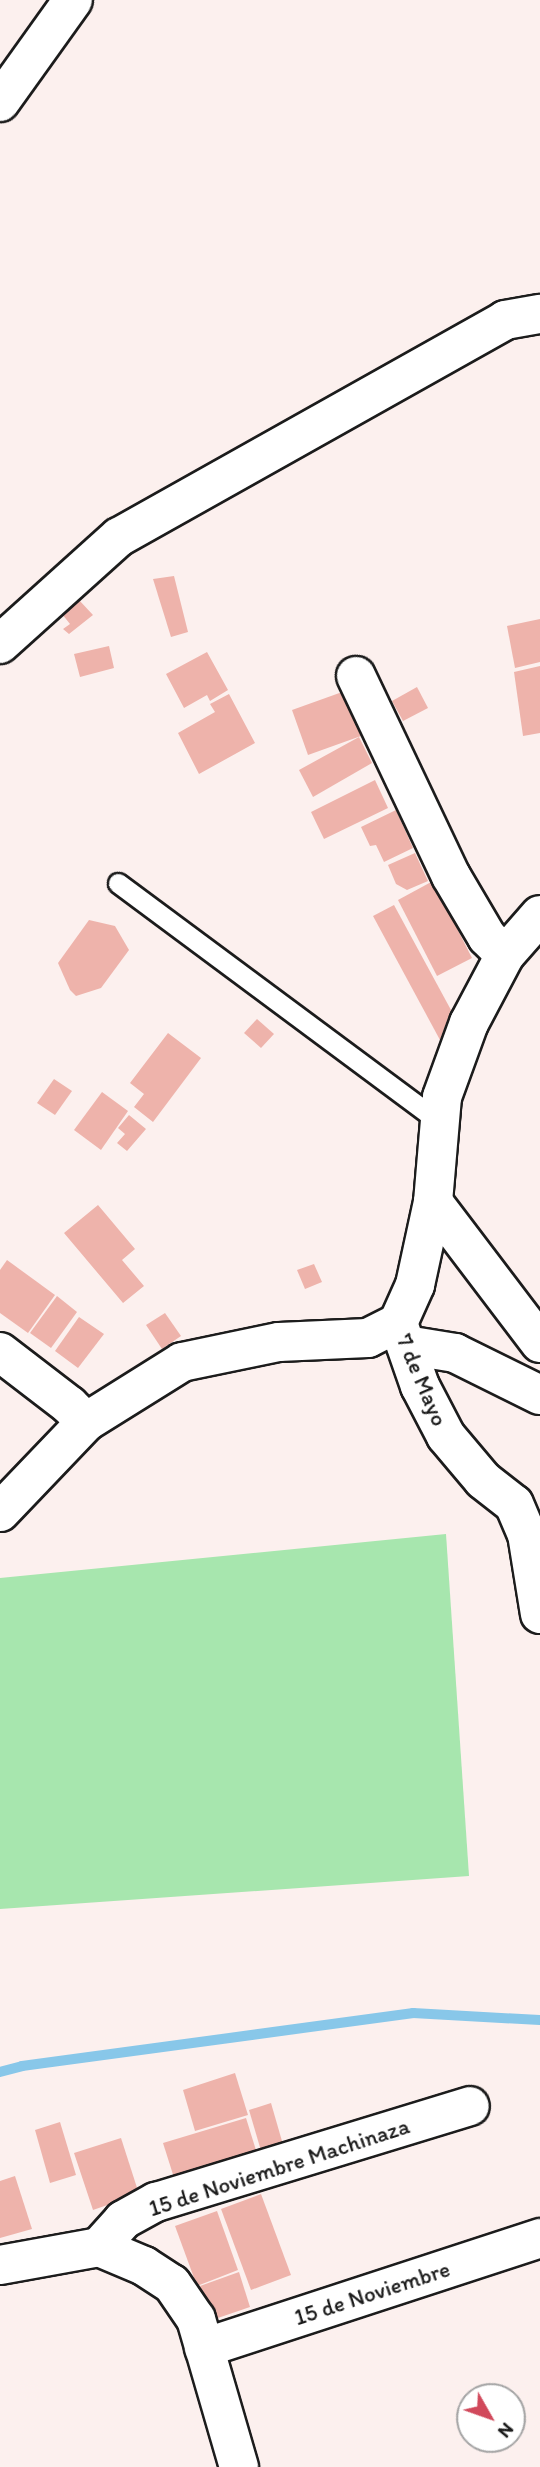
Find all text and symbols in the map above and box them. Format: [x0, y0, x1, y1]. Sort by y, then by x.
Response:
street label: 7 de Mayo [390, 1330, 454, 1430]
street label: 15 de Noviembre Machinaza [145, 2112, 413, 2222]
street label: 15 de Noviembre [291, 2255, 453, 2331]
north arrow [456, 2383, 526, 2453]
text: N [493, 2418, 519, 2443]

